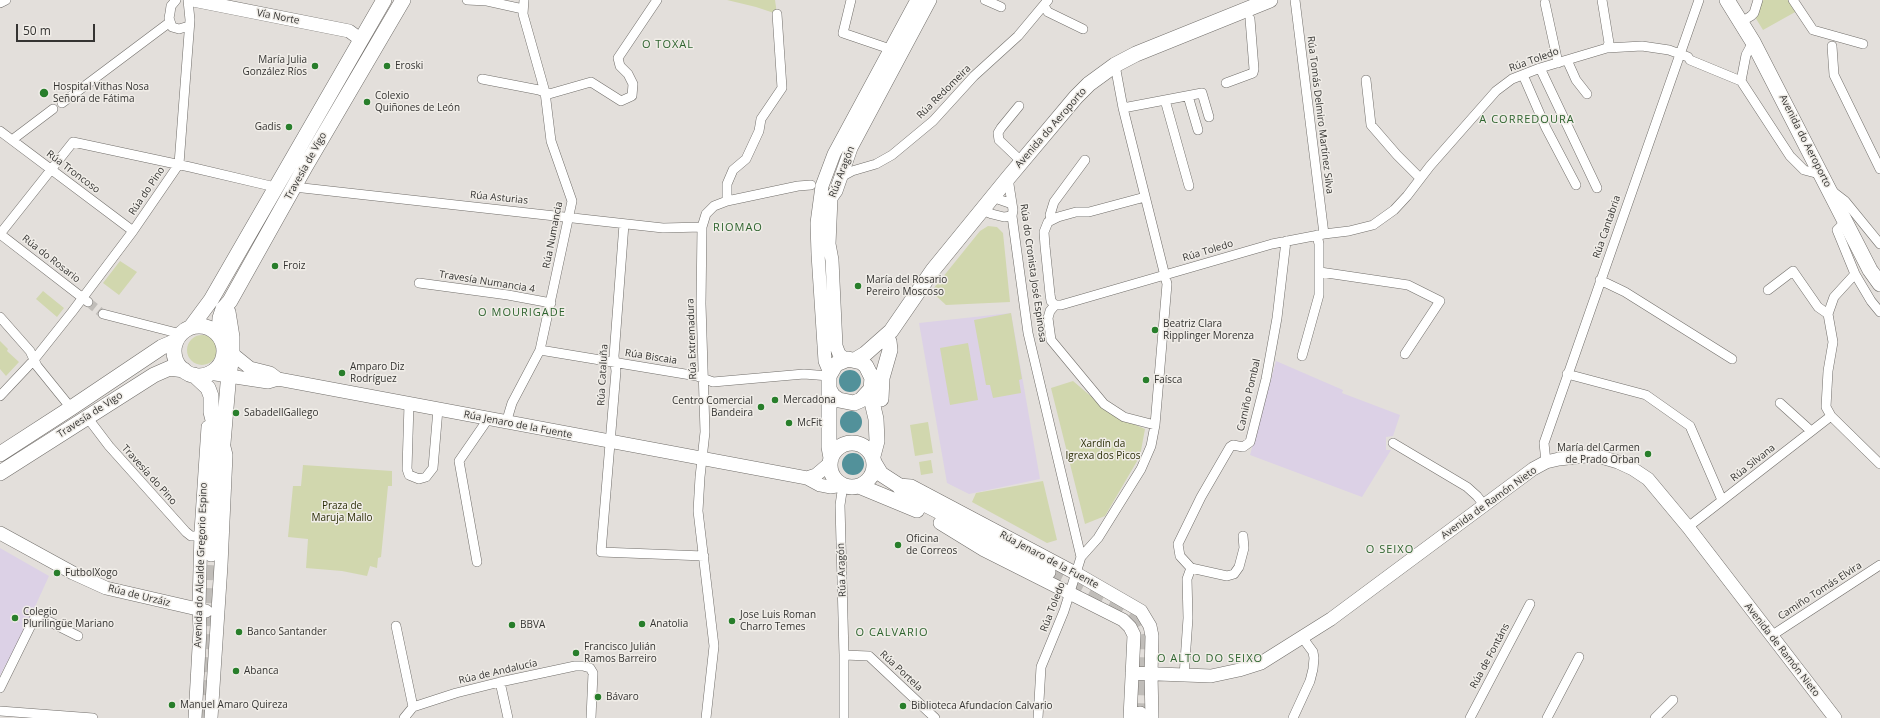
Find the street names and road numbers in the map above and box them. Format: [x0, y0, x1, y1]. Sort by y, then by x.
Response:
street label: Vía Norte [256, 7, 300, 27]
street label: Rúa Tomás Delmiro Martínez Silva [1304, 35, 1336, 195]
street label: Rúa Toledo [1507, 45, 1561, 75]
street label: Rúa Redomeira [915, 63, 973, 121]
street label: Avenida do Aeroporto [1013, 85, 1089, 171]
street label: Avenida do Aeroporto [1776, 93, 1834, 189]
street label: Travesía de Vigo [282, 130, 330, 202]
street label: Rúa Aragón [827, 145, 857, 199]
street label: Rúa Troncoso [44, 148, 102, 196]
street label: Rúa do Pino [126, 164, 168, 218]
street label: Rúa Asturias [469, 189, 529, 207]
street label: Rúa Cantabria [1591, 194, 1623, 260]
street label: Rúa Numancia [541, 201, 565, 269]
street label: Rúa do Cronista José Espinosa [1017, 203, 1049, 343]
street label: Rúa do Rosario [20, 233, 82, 285]
street label: Rúa Toledo [1181, 238, 1235, 264]
street label: Travesía Numancia 4 [438, 268, 536, 296]
street label: Rúa Extremadura [685, 298, 699, 380]
street label: Rúa Cataluña [595, 344, 611, 406]
street label: Rúa Biscaia [624, 347, 678, 367]
street label: Camiño Pombal [1235, 358, 1263, 432]
street label: Travesía de Vigo [55, 389, 125, 441]
street label: Rúa Jenaro de la Fuente [463, 409, 573, 441]
street label: Rúa Silvana [1728, 442, 1778, 484]
street label: Travesía do Pino [119, 443, 179, 507]
street label: Avenida de Ramón Nieto [1439, 464, 1539, 542]
street label: Avenida do Alcalde Gregorio Espino [192, 482, 210, 648]
street label: Rúa Jenaro de la Fuente [997, 529, 1101, 591]
street label: Rúa Aragón [835, 543, 849, 597]
street label: Camiño Tomás Elvira [1776, 559, 1864, 623]
street label: Rúa Toledo [1038, 580, 1068, 634]
street label: Rúa de Urzáiz [107, 582, 171, 610]
street label: Avenida de Ramón Nieto [1742, 601, 1822, 699]
street label: Rúa de Fontáns [1468, 621, 1512, 691]
street label: Rúa Portela [877, 648, 925, 694]
street label: Rúa de Andalucía [457, 657, 539, 687]

